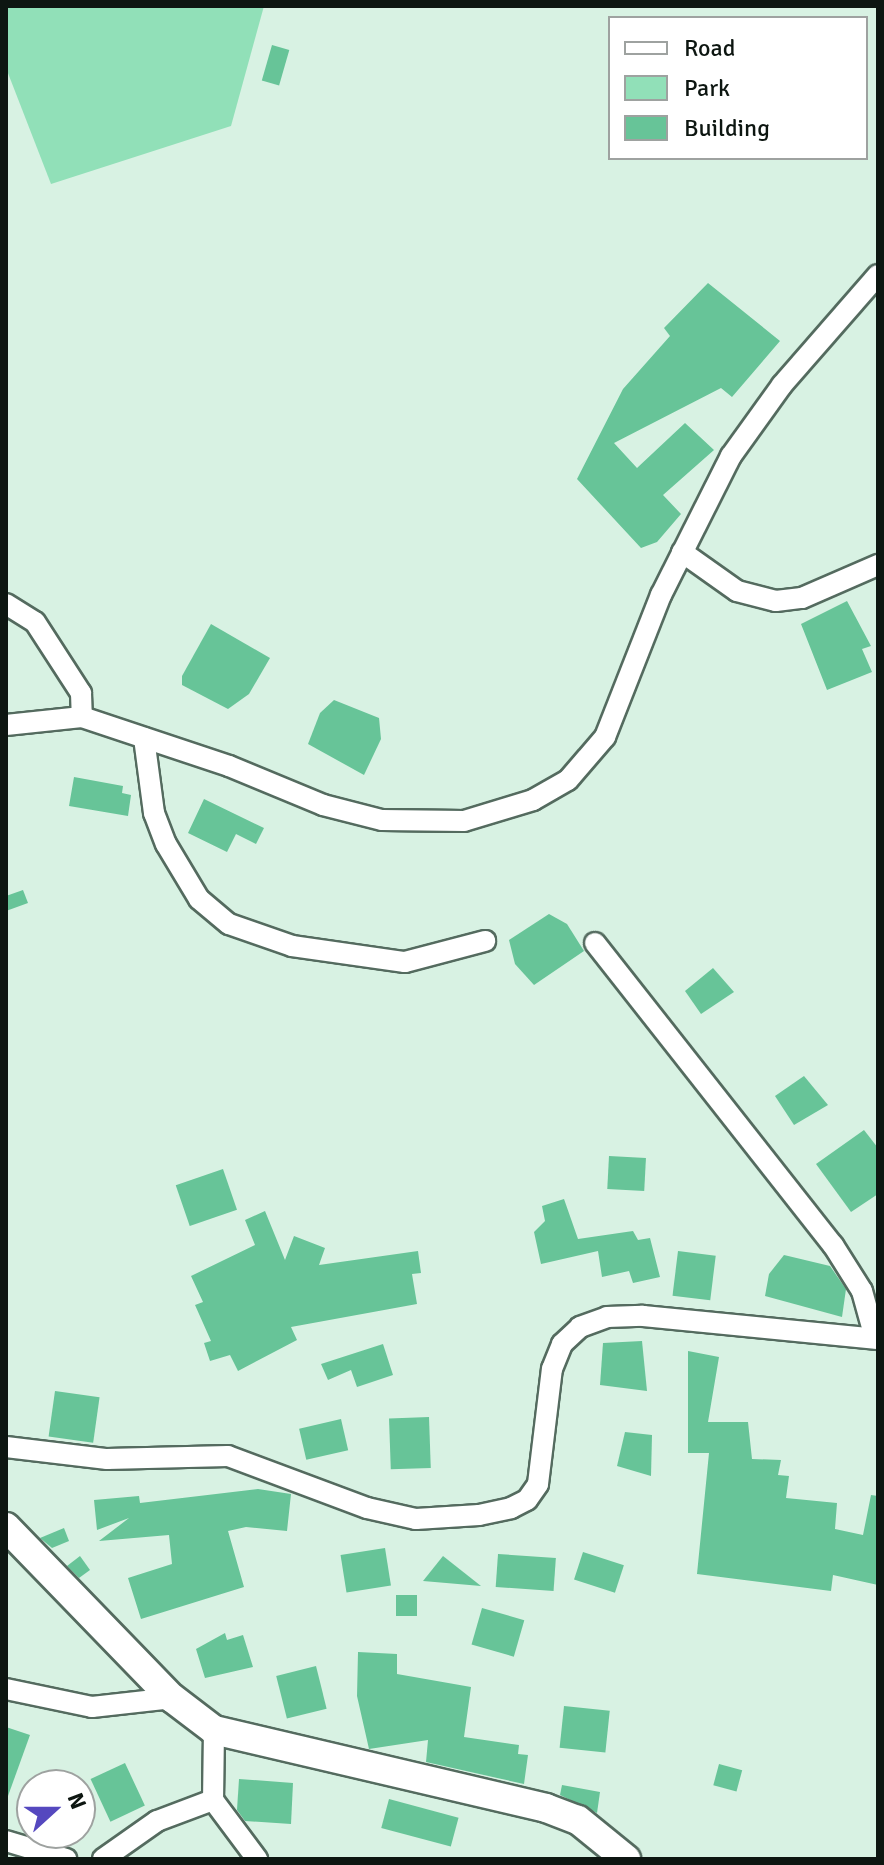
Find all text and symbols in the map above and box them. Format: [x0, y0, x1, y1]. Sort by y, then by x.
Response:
legend [608, 16, 868, 160]
text: Road [684, 33, 735, 63]
text: Park [684, 73, 730, 103]
text: Building [684, 113, 770, 143]
north arrow [16, 1769, 96, 1849]
text: N [62, 1789, 92, 1813]

